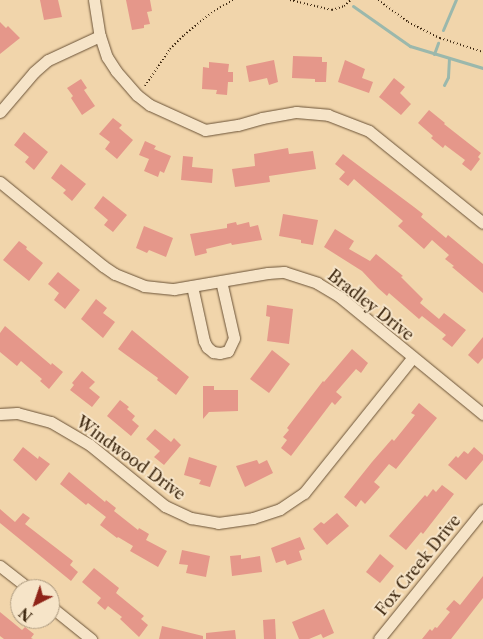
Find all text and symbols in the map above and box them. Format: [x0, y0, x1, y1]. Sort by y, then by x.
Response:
street label: Bradley Drive [324, 265, 418, 345]
street label: Windwood Drive [73, 412, 189, 504]
street label: Fox Creek Drive [371, 511, 465, 619]
north arrow [10, 579, 60, 629]
text: N [15, 604, 36, 625]

